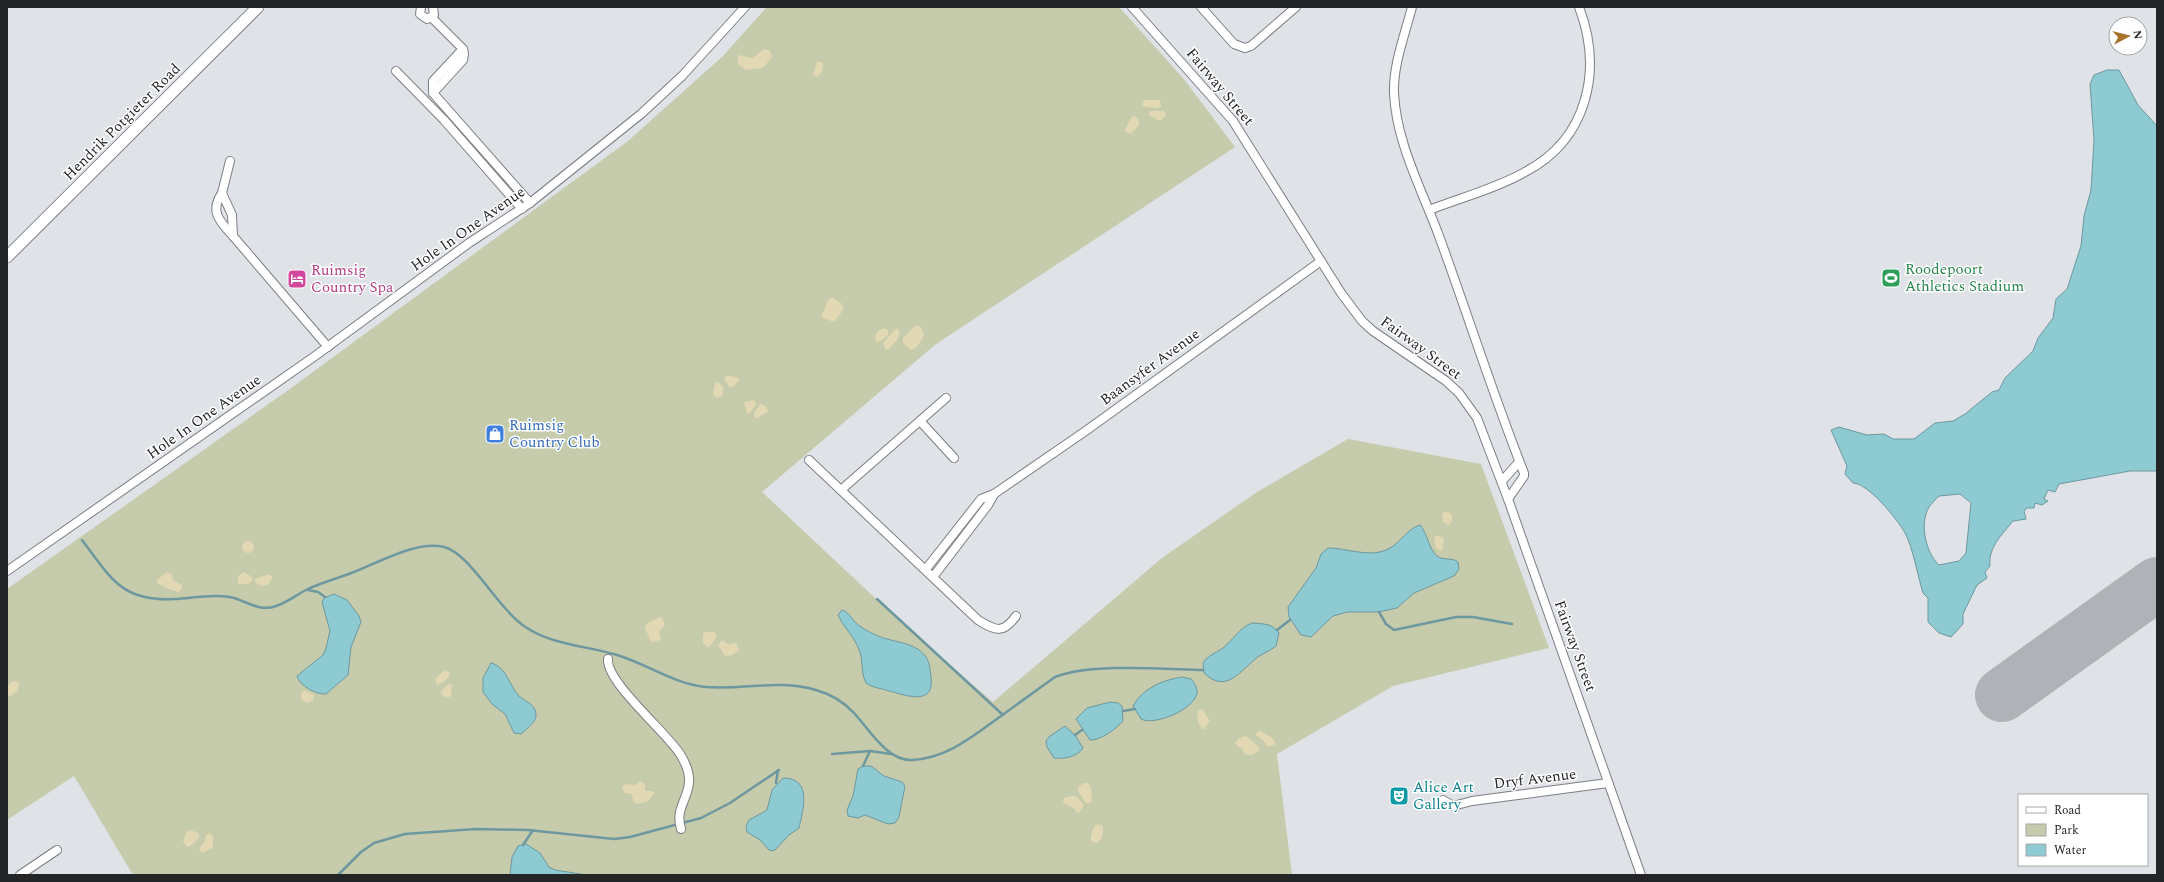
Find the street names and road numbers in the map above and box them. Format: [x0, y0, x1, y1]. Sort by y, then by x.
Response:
street label: Fairway Street [1180, 43, 1260, 131]
street label: Hendrik Potgieter Road [58, 58, 186, 186]
street label: Hole In One Avenue [406, 181, 530, 277]
street label: Fairway Street [1376, 311, 1466, 385]
street label: Baansyfer Avenue [1095, 323, 1205, 411]
street label: Hole In One Avenue [142, 369, 266, 465]
street label: Fairway Street [1548, 597, 1602, 695]
street label: Dryf Avenue [1492, 763, 1578, 795]

